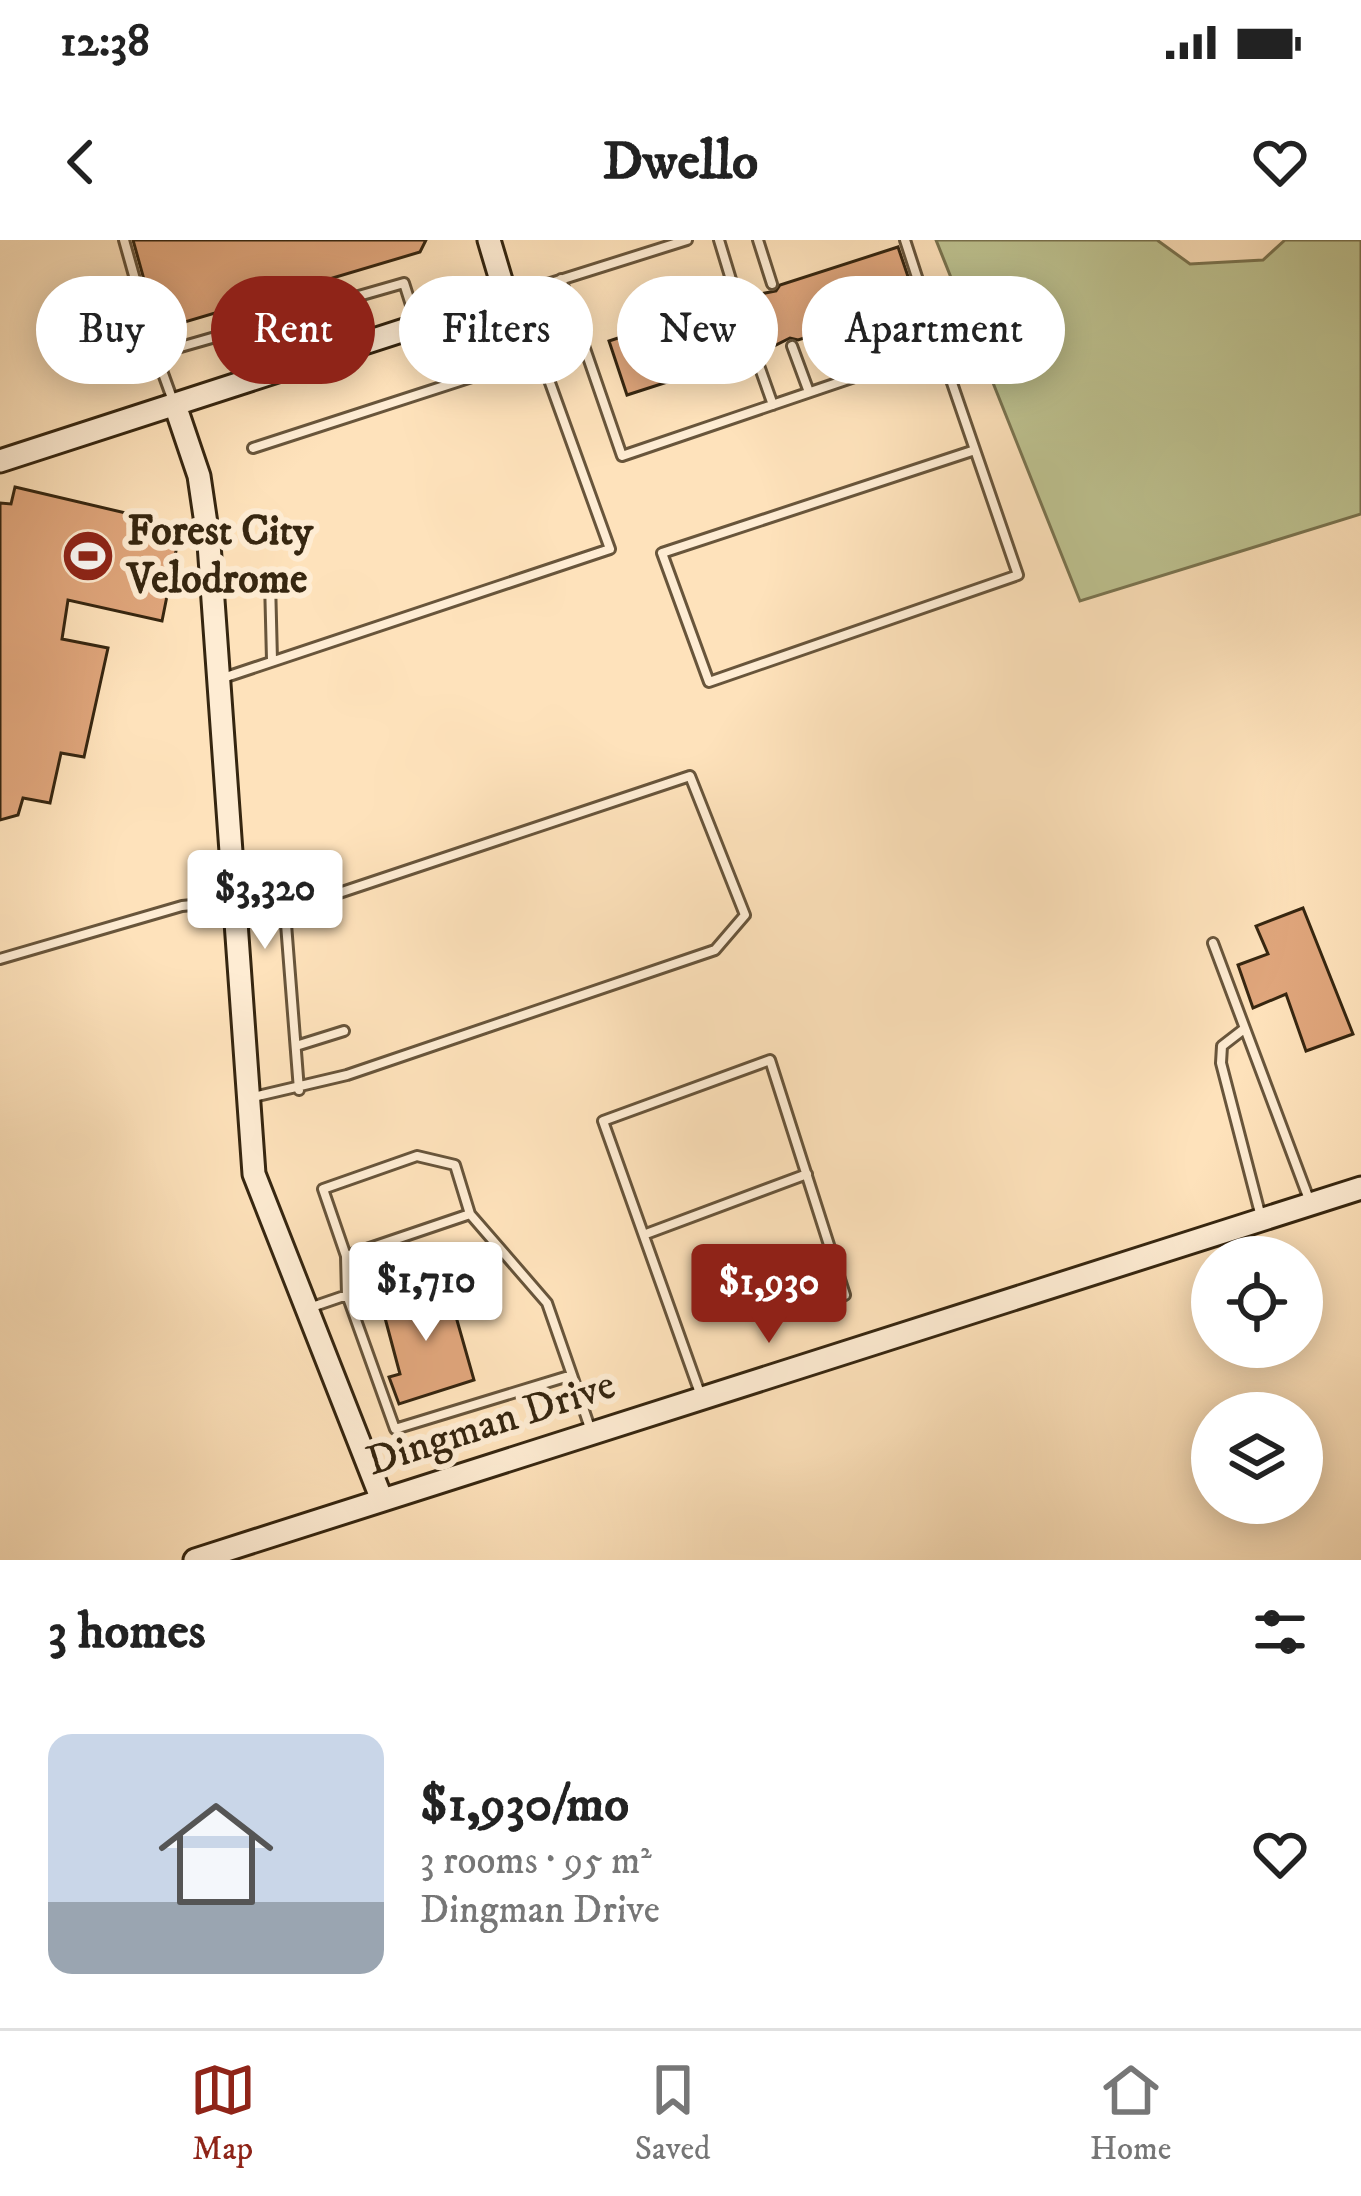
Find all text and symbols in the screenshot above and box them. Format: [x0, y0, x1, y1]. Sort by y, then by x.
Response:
text: 12:38 [60, 14, 150, 70]
icon: back [48, 129, 114, 195]
text: Dwello [603, 129, 758, 196]
icon: heart [1247, 129, 1313, 195]
chip: Buy [36, 276, 187, 384]
chip: Rent [211, 276, 375, 384]
chip: Filters [399, 276, 593, 384]
chip: New [617, 276, 778, 384]
chip: Apartment [802, 276, 1065, 384]
place label: Forest City Velodrome [125, 506, 314, 606]
sports icon: Forest City Velodrome [60, 528, 116, 584]
pin: $3,320 [167, 850, 363, 952]
text: $3,320 [214, 864, 316, 913]
map controls [1191, 1236, 1323, 1524]
button: locate [1191, 1236, 1323, 1368]
pin: $1,710 [328, 1242, 524, 1344]
pin: $1,930 [671, 1244, 867, 1346]
text: $1,710 [376, 1256, 476, 1305]
text: $1,930 [718, 1258, 820, 1307]
street label: Dingman Drive [360, 1359, 622, 1489]
button: layers [1191, 1392, 1323, 1524]
icon: filters [1247, 1599, 1313, 1665]
text: 3 homes [48, 1600, 206, 1664]
text: $1,930/mo [420, 1773, 629, 1837]
icon: home [144, 1782, 288, 1926]
icon: heart [1247, 1821, 1313, 1887]
text: 3 rooms · 95 m² [420, 1837, 652, 1886]
text: Dingman Drive [420, 1886, 660, 1935]
tab: Map [190, 2057, 256, 2170]
tab: Saved [635, 2057, 711, 2170]
tab: Home [1090, 2057, 1171, 2170]

